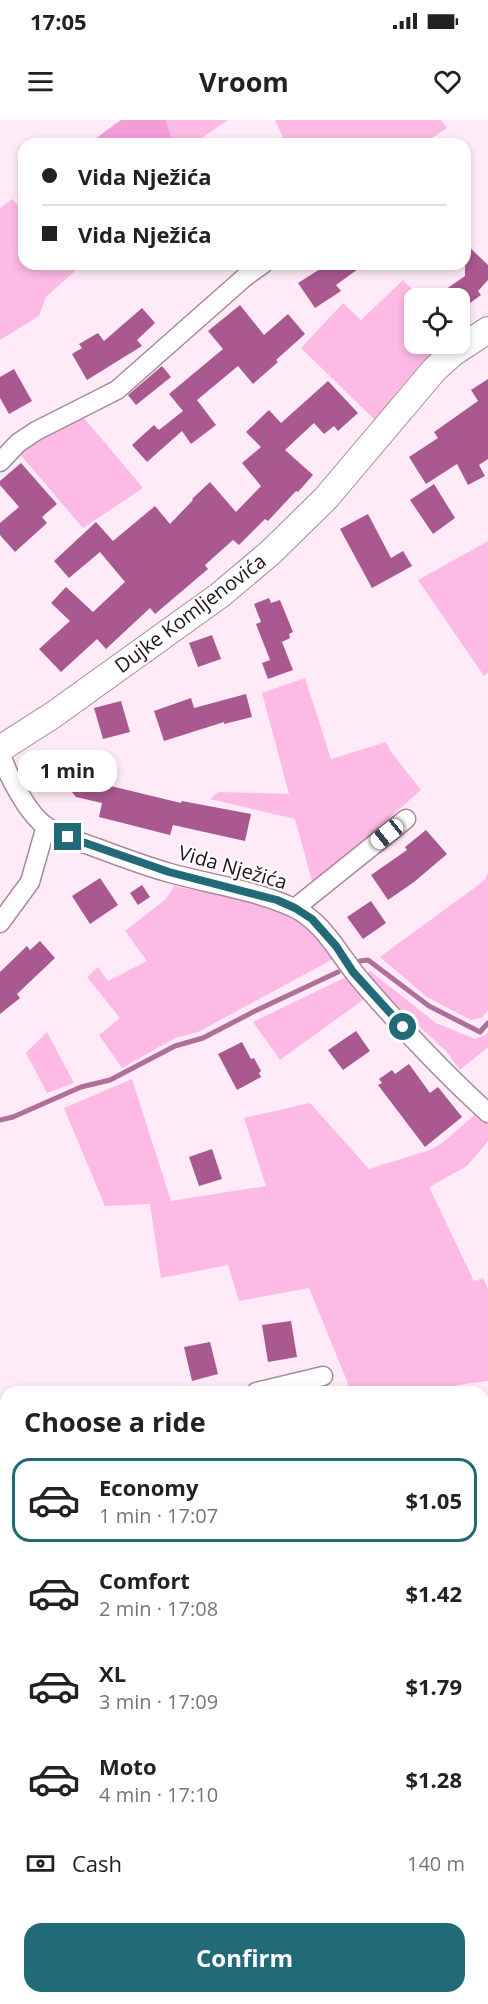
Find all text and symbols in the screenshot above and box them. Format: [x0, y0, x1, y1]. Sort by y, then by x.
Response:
text: 17:05 [30, 6, 87, 36]
text: Vroom [199, 63, 289, 100]
icon: menu [24, 65, 57, 98]
icon: heart [431, 65, 464, 98]
text: Vida Nježića [78, 161, 212, 191]
text: Vida Nježića [78, 219, 212, 249]
map controls [404, 288, 470, 354]
button: locate [404, 288, 470, 354]
street label: Dujke Komljenovića [109, 547, 271, 679]
callout: 1 min [19, 750, 118, 792]
text: 1 min [40, 757, 95, 784]
car [367, 816, 407, 852]
route end [54, 823, 81, 850]
street label: Vida Nježića [175, 839, 291, 895]
route start [389, 1013, 416, 1040]
text: Choose a ride [24, 1403, 206, 1440]
text: Economy [99, 1472, 198, 1502]
icon: car [27, 1473, 81, 1527]
text: $1.05 [405, 1485, 462, 1515]
text: 1 min · 17:07 [99, 1502, 218, 1529]
text: Comfort [99, 1565, 190, 1595]
icon: car [27, 1566, 81, 1620]
text: $1.42 [405, 1578, 462, 1608]
text: 2 min · 17:08 [99, 1595, 218, 1622]
text: XL [99, 1658, 126, 1688]
icon: car [27, 1659, 81, 1713]
text: $1.79 [405, 1671, 462, 1701]
text: 3 min · 17:09 [99, 1688, 218, 1715]
text: Moto [99, 1751, 157, 1781]
icon: car [27, 1752, 81, 1806]
text: $1.28 [405, 1764, 462, 1794]
text: 4 min · 17:10 [99, 1781, 218, 1808]
icon: cash [24, 1847, 57, 1880]
text: Cash [72, 1848, 122, 1878]
text: 140 m [407, 1850, 465, 1877]
button: Confirm [24, 1923, 465, 1992]

